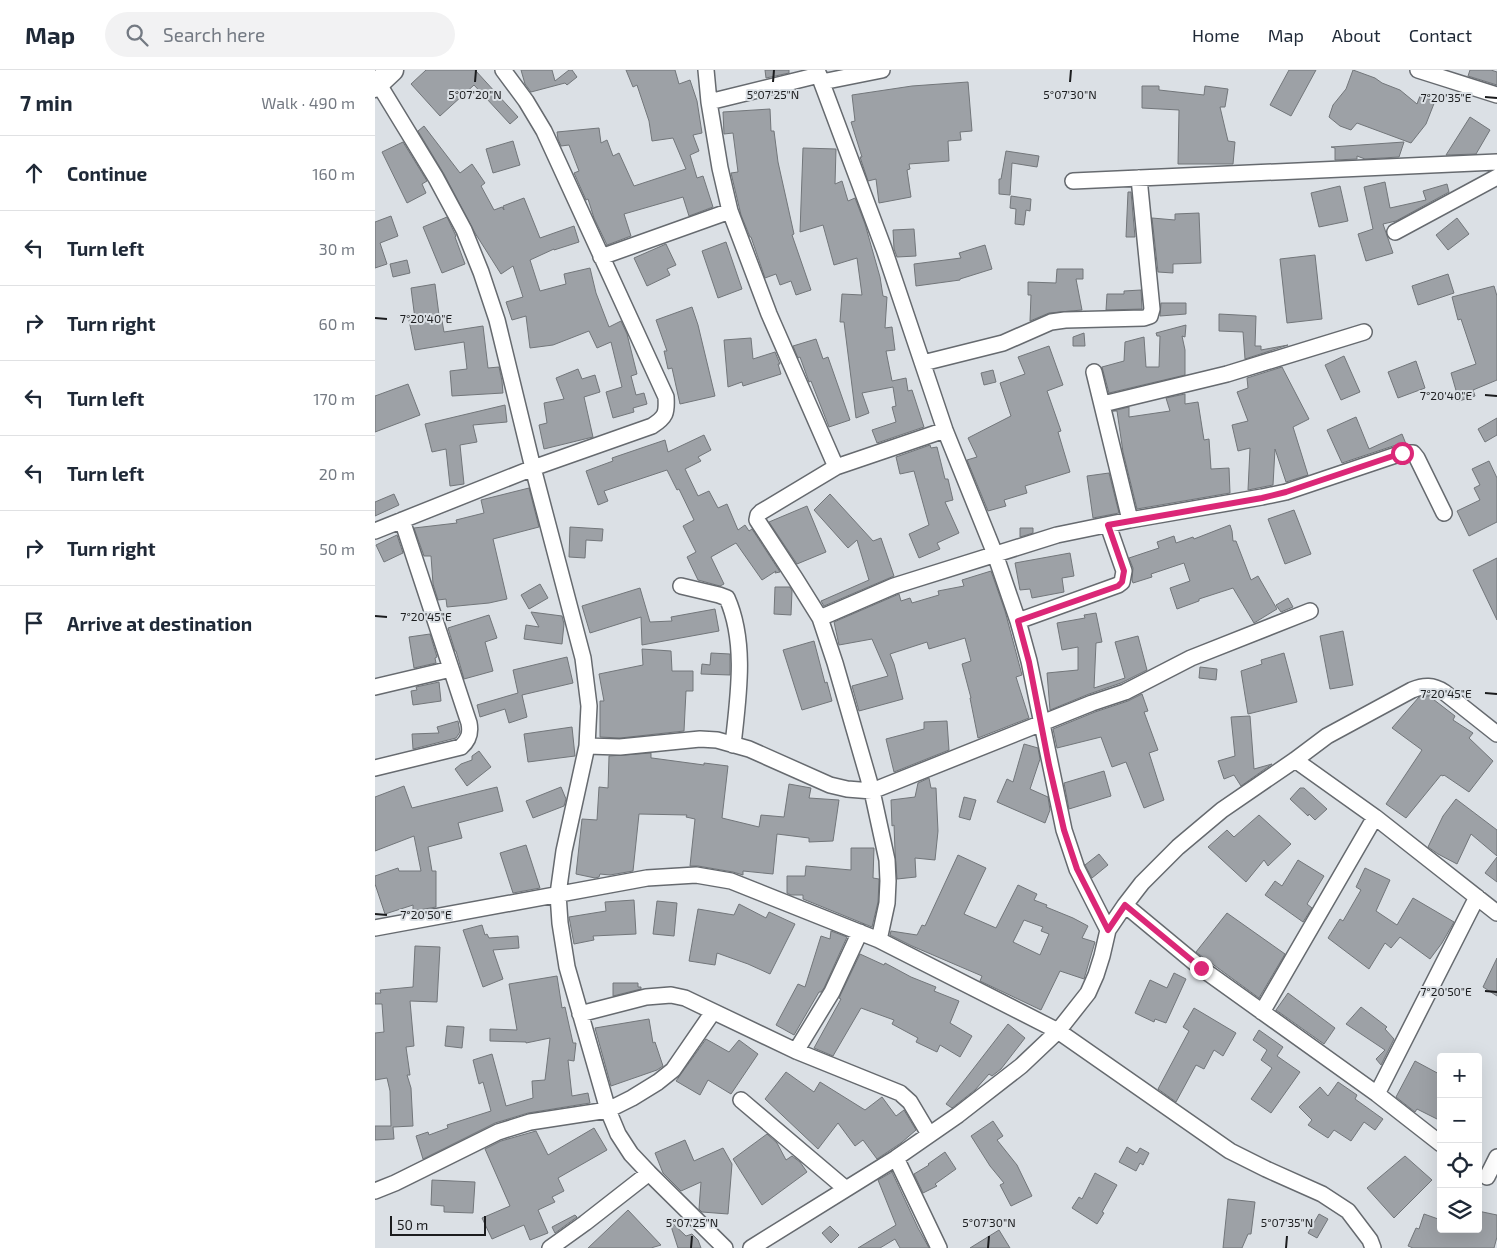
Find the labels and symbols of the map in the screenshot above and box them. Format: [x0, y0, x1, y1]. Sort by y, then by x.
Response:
text: 5°07'20"N [448, 87, 502, 101]
text: 5°07'25"N [747, 87, 799, 101]
text: 5°07'30"N [1043, 87, 1097, 101]
text: 7°20'35"E [1420, 90, 1472, 104]
text: 7°20'40"E [400, 311, 452, 325]
text: 7°20'40"E [1420, 388, 1472, 402]
route start [1391, 442, 1414, 465]
text: 7°20'45"E [400, 609, 452, 623]
text: 7°20'45"E [1420, 686, 1472, 700]
text: 7°20'50"E [400, 907, 452, 921]
route end [1190, 957, 1213, 980]
text: 7°20'50"E [1420, 984, 1472, 998]
scale bar [390, 1213, 486, 1236]
text: 5°07'25"N [666, 1215, 718, 1229]
text: 5°07'30"N [962, 1215, 1016, 1229]
text: 5°07'35"N [1261, 1215, 1313, 1229]

